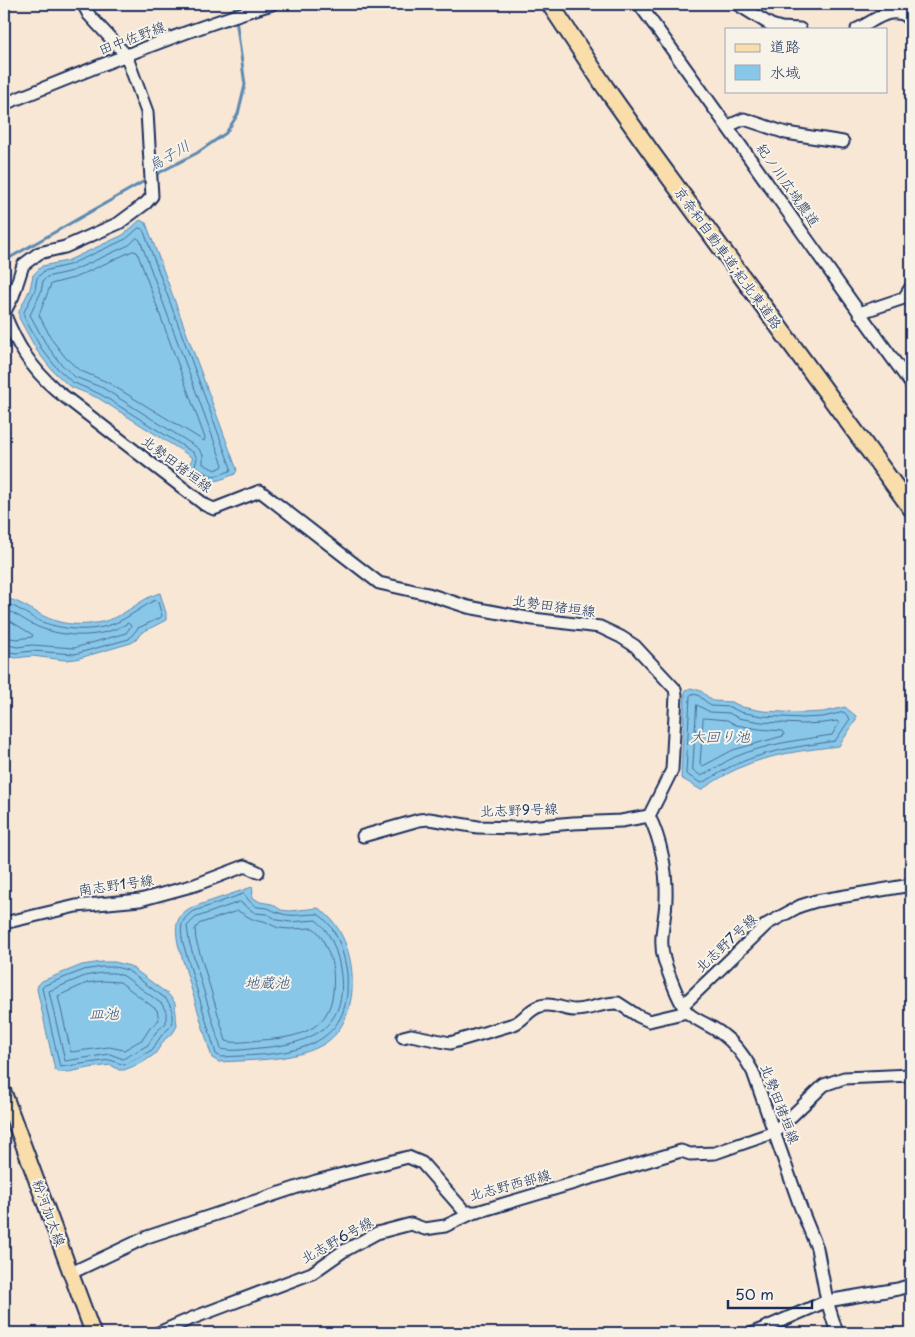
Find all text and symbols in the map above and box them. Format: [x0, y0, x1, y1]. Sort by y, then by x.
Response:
street label: 田中佐野線 [95, 15, 168, 60]
legend [725, 28, 888, 92]
text: 道路 [770, 34, 800, 57]
text: 水域 [770, 60, 800, 83]
water label: 烏子川 [143, 133, 193, 176]
street label: 紀ノ川広域農道 [752, 139, 825, 231]
street label: 京奈和自動車道;紀北東道路 [669, 182, 787, 333]
street label: 北勢田猪垣線 [137, 430, 217, 497]
street label: 北勢田猪垣線 [511, 589, 597, 622]
water label: 大回り池 [690, 724, 751, 747]
street label: 北志野9号線 [480, 798, 558, 821]
street label: 南志野1号線 [77, 869, 155, 900]
street label: 北志野7号線 [690, 908, 761, 977]
water label: 地蔵池 [244, 970, 290, 993]
water label: 皿池 [89, 1001, 120, 1024]
street label: 北勢田猪垣線 [756, 1061, 805, 1147]
street label: 北志野西部線 [467, 1164, 553, 1206]
street label: 粉河加太線 [28, 1176, 71, 1249]
street label: 北志野6号線 [297, 1211, 377, 1268]
scale bar [728, 1277, 811, 1309]
text: 50 m [735, 1282, 774, 1305]

